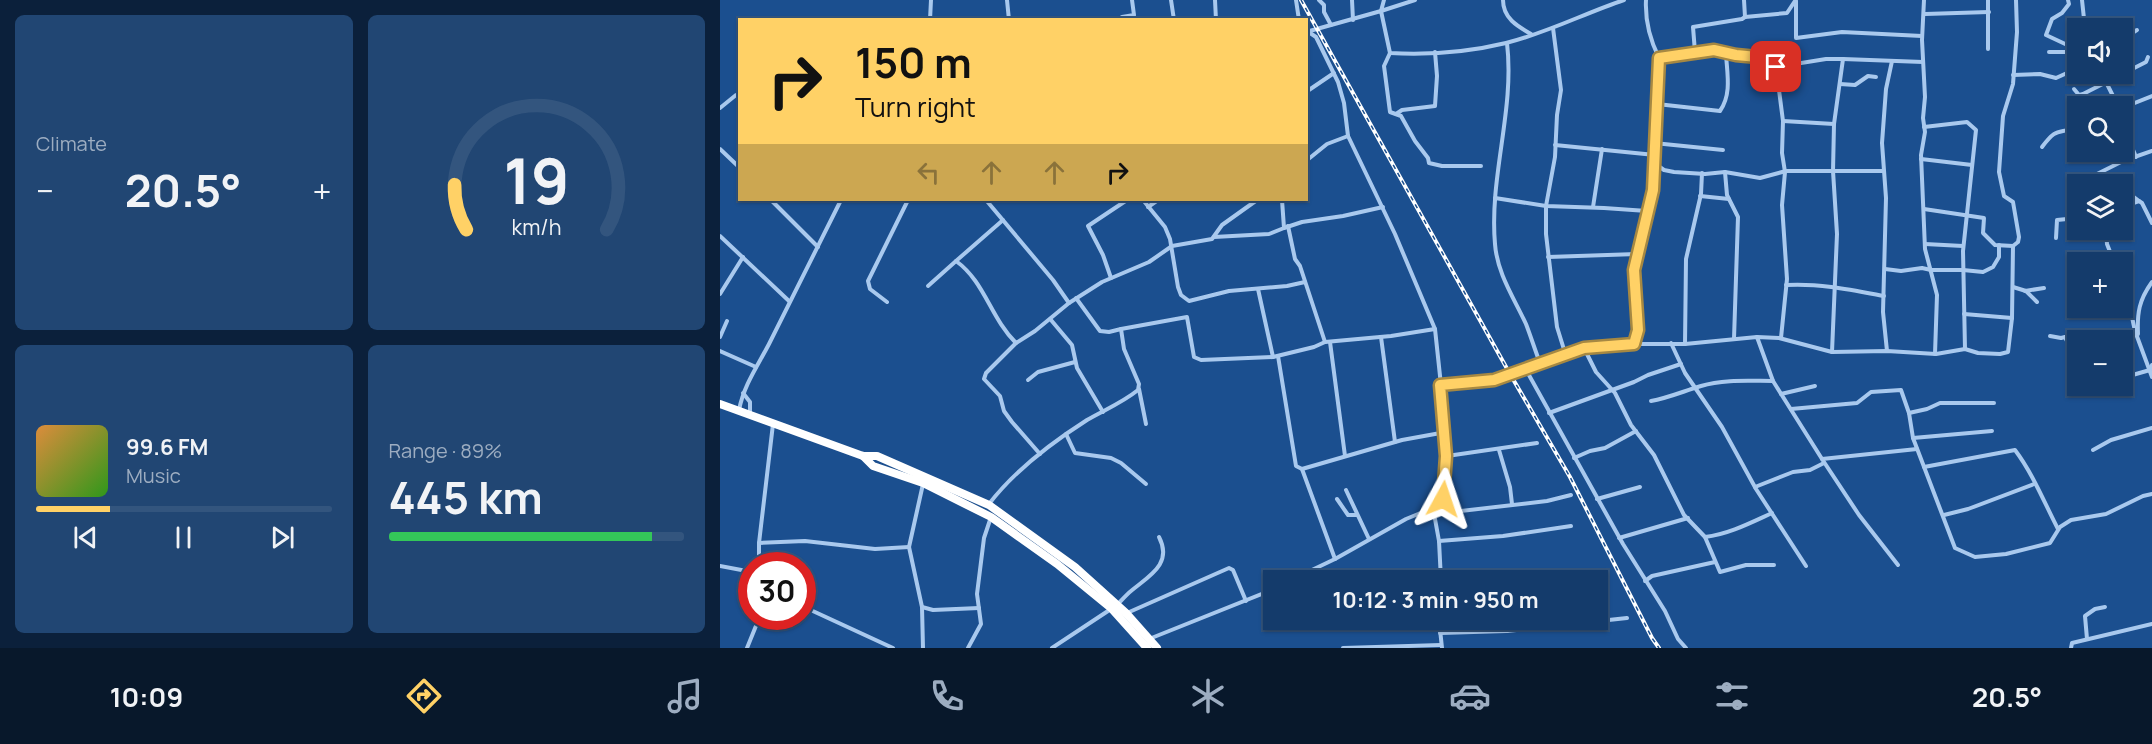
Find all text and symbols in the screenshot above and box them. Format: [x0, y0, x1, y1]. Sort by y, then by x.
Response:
map controls [2067, 18, 2133, 396]
button: sound [2067, 18, 2133, 84]
text: 150 m [855, 33, 972, 91]
pin [1750, 41, 1801, 92]
icon: right [756, 42, 834, 120]
icon: arrive [1759, 50, 1792, 83]
text: Turn right [855, 88, 976, 125]
button: search [2067, 96, 2133, 162]
text: Climate [36, 130, 107, 157]
text: 19 [503, 137, 569, 223]
icon: left [912, 156, 945, 189]
icon: ahead [975, 156, 1008, 189]
icon: ahead [1038, 156, 1071, 189]
icon: right [1101, 156, 1134, 189]
text: 20.5° [125, 159, 241, 221]
text: − [36, 168, 54, 213]
text: + [312, 168, 331, 213]
button: layers [2067, 174, 2133, 240]
text: km/h [511, 212, 561, 241]
button: + [2067, 252, 2133, 318]
button: − [2067, 330, 2133, 396]
text: 99.6 FM [126, 432, 208, 462]
text: Range · 89% [389, 437, 502, 464]
text: Music [126, 462, 181, 489]
text: 445 km [389, 466, 543, 528]
position arrow [1411, 467, 1475, 531]
icon: previous [69, 521, 102, 554]
icon: pause [167, 521, 200, 554]
icon: next [266, 521, 299, 554]
speed limit sign: 30 [738, 552, 816, 630]
text: 10:12 · 3 min · 950 m [1333, 585, 1538, 615]
icon: directions [403, 675, 445, 717]
icon: music [664, 675, 706, 717]
icon: phone [926, 675, 968, 717]
icon: climate [1187, 675, 1229, 717]
icon: car [1449, 675, 1491, 717]
icon: filters [1711, 675, 1753, 717]
text: 10:09 [110, 678, 183, 715]
text: 20.5° [1972, 678, 2042, 715]

